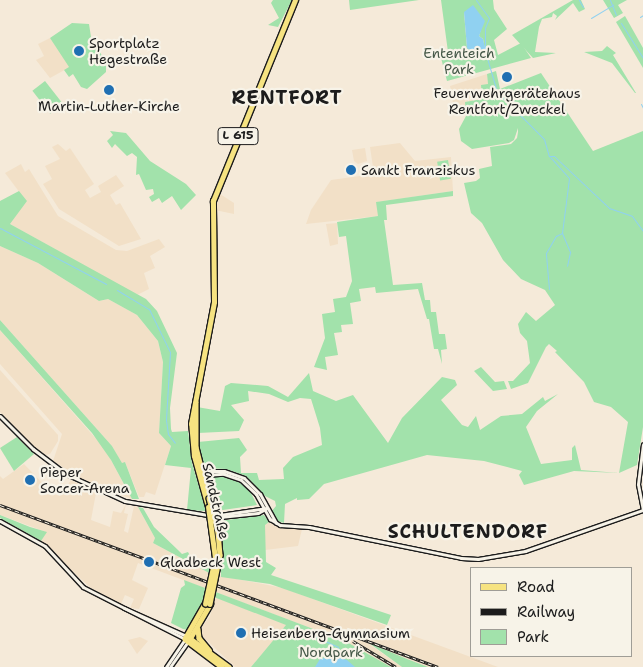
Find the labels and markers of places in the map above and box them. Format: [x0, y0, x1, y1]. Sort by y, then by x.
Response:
place label: Sportplatz Hegestraße [89, 35, 167, 68]
marker: Sportplatz Hegestraße [73, 45, 85, 57]
marker: Feuerwehrgerätehaus Rentfort/Zweckel [501, 71, 513, 83]
marker: Martin-Luther-Kirche [103, 84, 115, 96]
place label: Feuerwehrgerätehaus Rentfort/Zweckel [433, 85, 581, 118]
place label: Martin-Luther-Kirche [38, 98, 180, 114]
place label: Sankt Franziskus [361, 162, 475, 178]
marker: Sankt Franziskus [345, 164, 357, 176]
place label: Pieper Soccer-Arena [40, 464, 129, 497]
marker: Pieper Soccer-Arena [24, 474, 36, 486]
place label: Gladbeck West [160, 554, 261, 570]
marker: Gladbeck West [142, 555, 156, 569]
place label: Heisenberg-Gymnasium [251, 625, 410, 641]
marker: Heisenberg-Gymnasium [235, 627, 247, 639]

